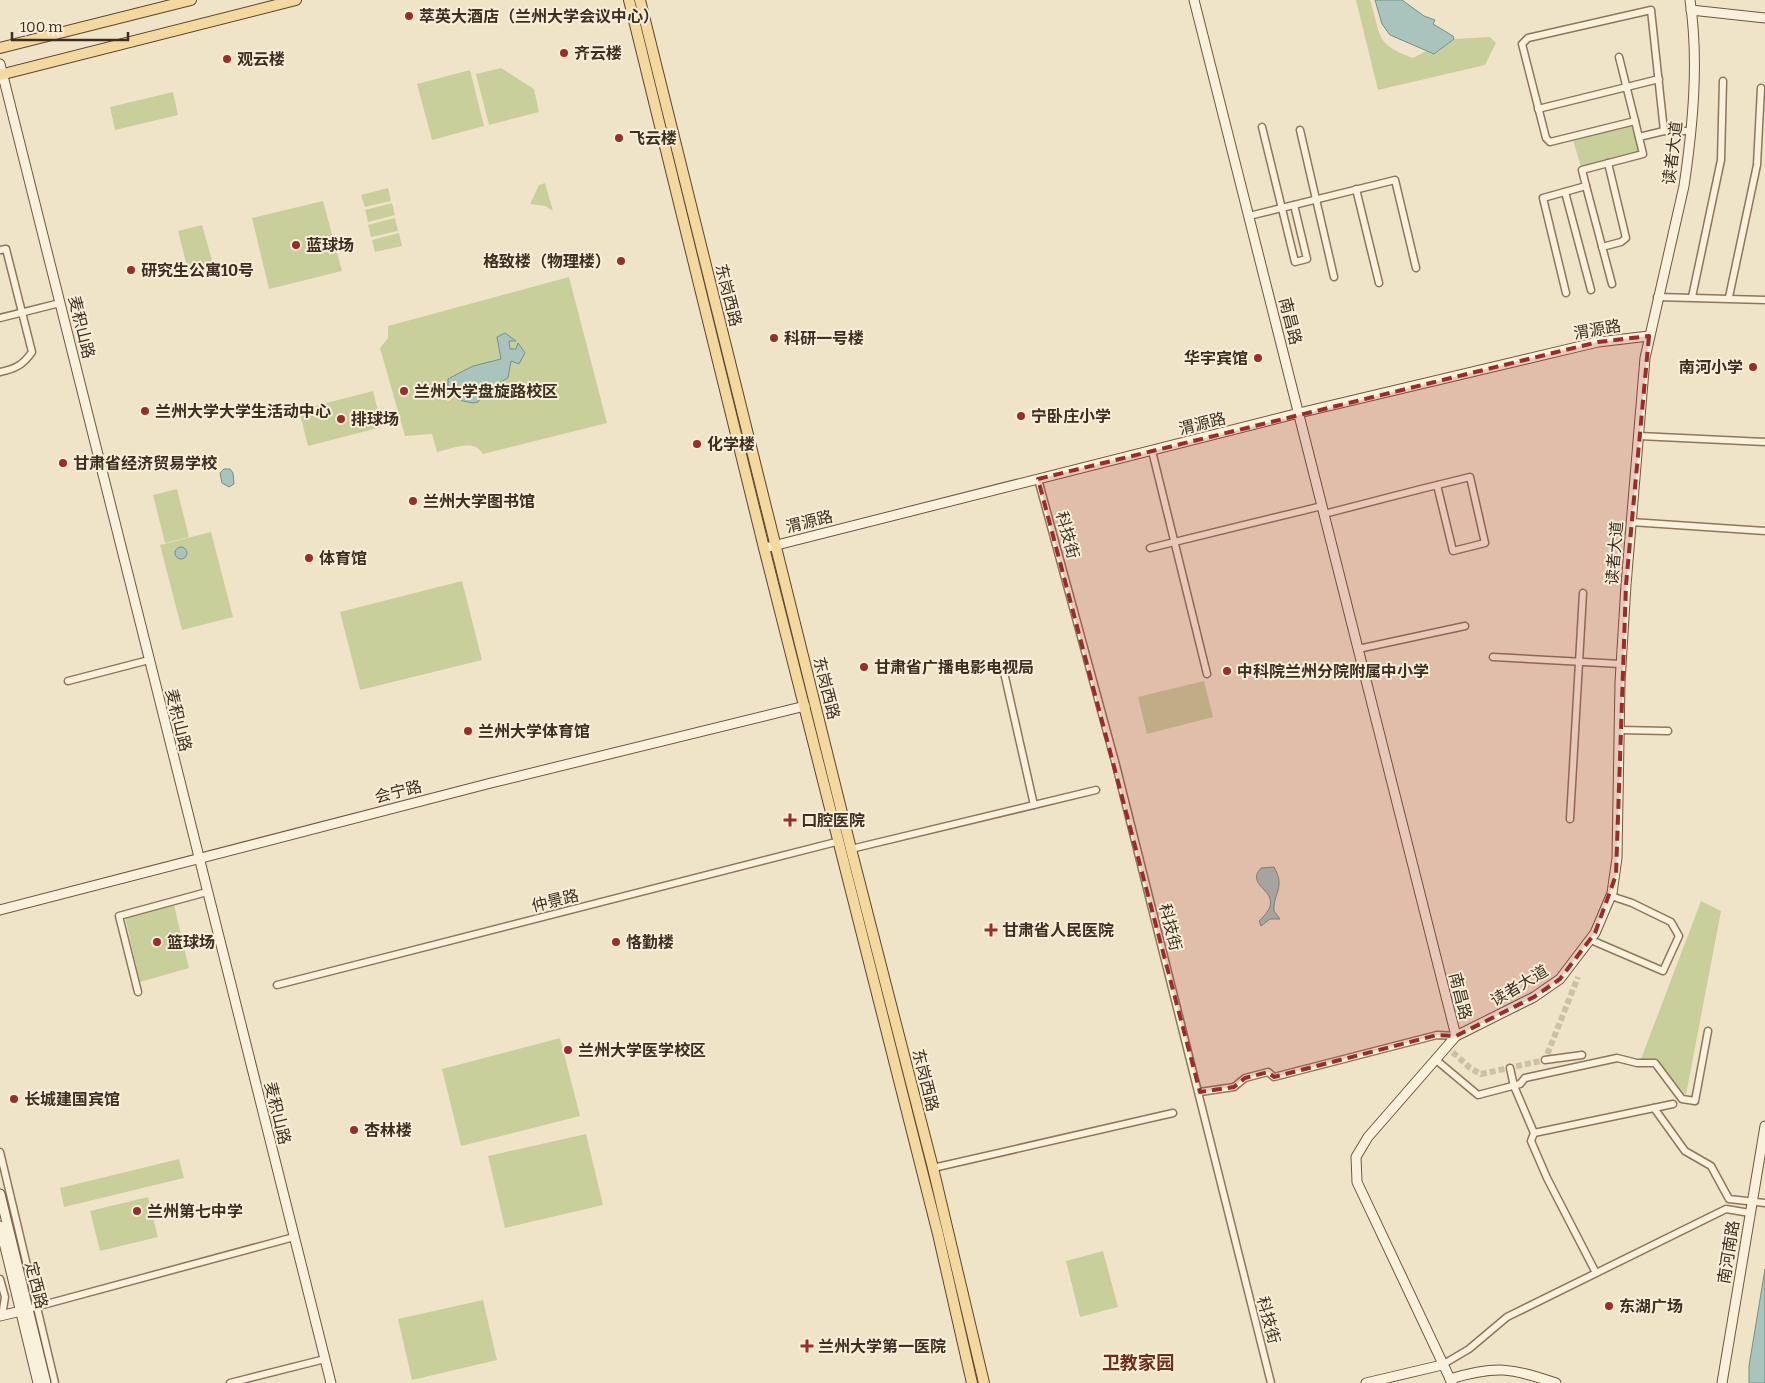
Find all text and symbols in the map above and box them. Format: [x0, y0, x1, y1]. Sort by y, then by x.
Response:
place label: 萃英大酒店（兰州大学会议中心） [419, 7, 659, 26]
scale bar [12, 10, 129, 42]
marker: 萃英大酒店（兰州大学会议中心） [403, 10, 415, 22]
text: 100 m [20, 18, 63, 36]
place label: 齐云楼 [574, 44, 622, 63]
marker: 齐云楼 [558, 47, 570, 59]
place label: 观云楼 [237, 50, 285, 69]
marker: 观云楼 [221, 53, 233, 65]
street label: 读者大道 [1659, 120, 1686, 186]
place label: 飞云楼 [629, 129, 677, 148]
marker: 飞云楼 [613, 132, 625, 144]
place label: 蓝球场 [306, 236, 354, 255]
marker: 蓝球场 [290, 239, 302, 251]
place label: 格致楼（物理楼） [483, 252, 611, 271]
marker: 格致楼（物理楼） [615, 255, 627, 267]
place label: 研究生公寓10号 [141, 261, 254, 280]
street label: 东岗西路 [712, 262, 745, 328]
marker: 研究生公寓10号 [125, 264, 137, 276]
street label: 麦积山路 [65, 294, 98, 360]
street label: 南昌路 [1275, 296, 1306, 347]
street label: 渭源路 [1572, 316, 1622, 343]
place label: 科研一号楼 [784, 329, 864, 348]
marker: 科研一号楼 [768, 332, 780, 344]
place label: 华宇宾馆 [1184, 349, 1248, 368]
marker: 华宇宾馆 [1252, 352, 1264, 364]
place label: 南河小学 [1679, 358, 1743, 377]
marker: 南河小学 [1747, 361, 1759, 373]
place label: 兰州大学盘旋路校区 [414, 382, 558, 401]
marker: 兰州大学盘旋路校区 [398, 385, 410, 397]
place label: 兰州大学大学生活动中心 [155, 402, 331, 421]
marker: 兰州大学大学生活动中心 [139, 405, 151, 417]
place label: 宁卧庄小学 [1031, 407, 1111, 426]
street label: 渭源路 [1177, 408, 1228, 439]
place label: 排球场 [351, 410, 399, 429]
marker: 宁卧庄小学 [1015, 410, 1027, 422]
marker: 排球场 [335, 413, 347, 425]
place label: 化学楼 [707, 435, 755, 454]
marker: 化学楼 [691, 438, 703, 450]
place label: 甘肃省经济贸易学校 [73, 454, 218, 473]
marker: 甘肃省经济贸易学校 [57, 457, 69, 469]
place label: 兰州大学图书馆 [423, 492, 535, 511]
marker: 兰州大学图书馆 [407, 495, 419, 507]
street label: 渭源路 [784, 506, 835, 537]
street label: 科技街 [1052, 509, 1083, 561]
street label: 读者大道 [1602, 520, 1627, 586]
place label: 体育馆 [319, 549, 367, 568]
marker: 体育馆 [303, 552, 315, 564]
street label: 东岗西路 [810, 655, 843, 721]
place label: 甘肃省广播电影电视局 [874, 658, 1034, 677]
marker: 甘肃省广播电影电视局 [858, 661, 870, 673]
place label: 中科院兰州分院附属中小学 [1237, 662, 1429, 681]
marker: 中科院兰州分院附属中小学 [1221, 665, 1233, 677]
street label: 麦积山路 [162, 687, 195, 753]
place label: 兰州大学体育馆 [478, 722, 590, 741]
marker: 兰州大学体育馆 [462, 725, 474, 737]
street label: 会宁路 [373, 776, 424, 807]
place label: 口腔医院 [801, 811, 865, 830]
marker: 口腔医院 [783, 813, 797, 827]
street label: 仲景路 [530, 885, 581, 916]
street label: 科技街 [1155, 902, 1186, 953]
place label: 甘肃省人民医院 [1002, 921, 1114, 940]
marker: 甘肃省人民医院 [984, 923, 998, 937]
place label: 篮球场 [167, 933, 215, 952]
place label: 恪勤楼 [626, 933, 674, 952]
marker: 篮球场 [151, 936, 163, 948]
marker: 恪勤楼 [610, 936, 622, 948]
street label: 读者大道 [1487, 961, 1552, 1010]
street label: 南昌路 [1445, 971, 1476, 1022]
place label: 兰州大学医学校区 [578, 1041, 706, 1060]
marker: 兰州大学医学校区 [562, 1044, 574, 1056]
street label: 东岗西路 [909, 1047, 942, 1113]
street label: 麦积山路 [261, 1080, 294, 1146]
place label: 长城建国宾馆 [24, 1090, 120, 1109]
marker: 长城建国宾馆 [8, 1093, 20, 1105]
place label: 杏林楼 [364, 1121, 412, 1140]
marker: 杏林楼 [348, 1124, 360, 1136]
place label: 兰州第七中学 [147, 1202, 243, 1221]
marker: 兰州第七中学 [131, 1205, 143, 1217]
street label: 南河南路 [1714, 1219, 1743, 1285]
street label: 定西路 [21, 1260, 52, 1311]
street label: 科技街 [1253, 1294, 1284, 1346]
place label: 东湖广场 [1619, 1297, 1683, 1316]
marker: 东湖广场 [1603, 1300, 1615, 1312]
place label: 兰州大学第一医院 [818, 1337, 946, 1356]
marker: 兰州大学第一医院 [800, 1339, 814, 1353]
district label: 卫教家园 [1102, 1352, 1174, 1374]

